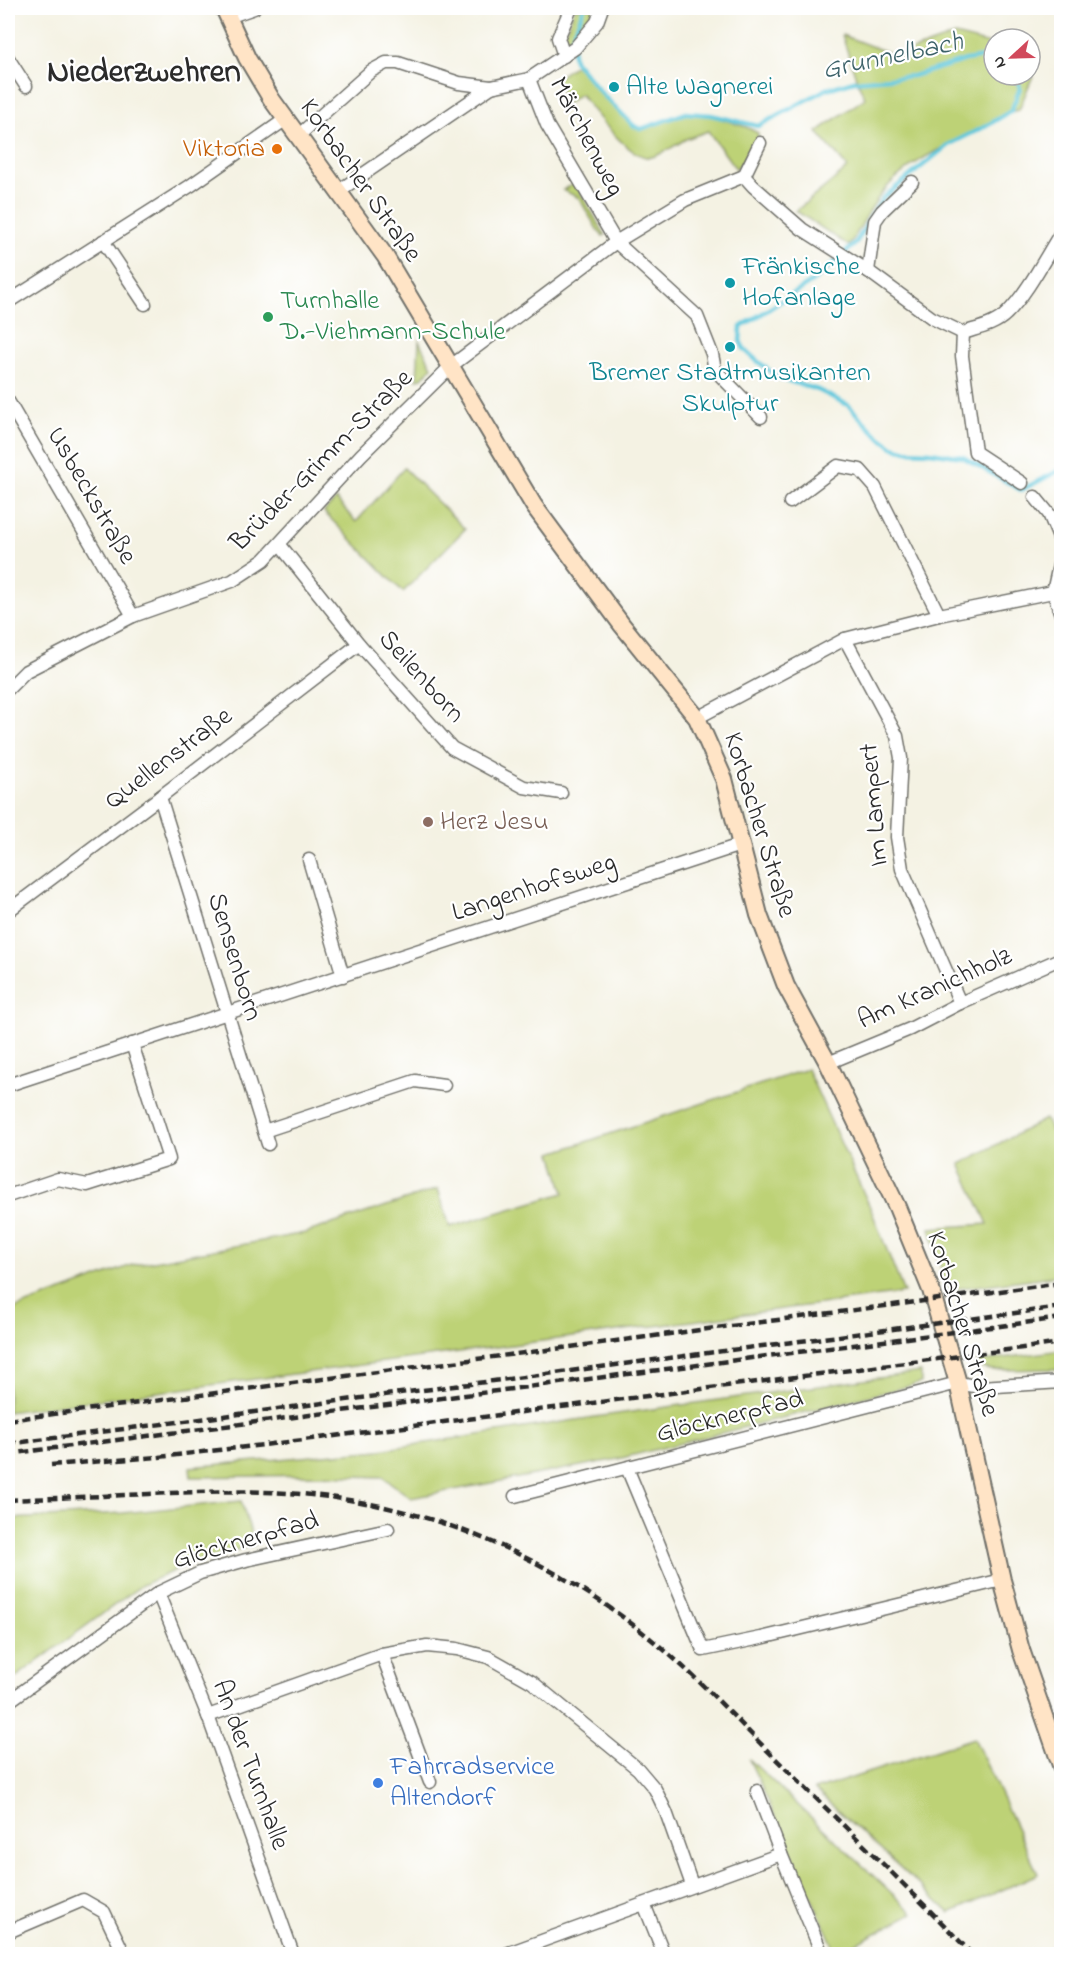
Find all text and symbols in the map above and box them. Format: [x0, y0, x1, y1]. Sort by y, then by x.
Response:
water label: Grunnelbach [819, 22, 968, 92]
north arrow [982, 27, 1042, 87]
district label: Niederzwehren [47, 49, 241, 97]
text: N [987, 52, 1013, 71]
place label: Alte Wagnerei [626, 68, 773, 107]
street label: Märchenweg [538, 70, 634, 204]
marker: Alte Wagnerei [607, 80, 621, 94]
street label: Korbacher Straße [289, 91, 432, 272]
place label: Viktoria [182, 130, 265, 169]
marker: Viktoria [270, 142, 284, 156]
place label: Fränkische Hofanlage [741, 248, 861, 318]
marker: Fränkische Hofanlage [723, 276, 737, 290]
place label: Turnhalle D.-Viehmann-Schule [279, 282, 507, 352]
marker: Turnhalle D.-Viehmann-Schule [261, 310, 275, 324]
marker: Bremer Stadtmusikanten Skulptur [723, 340, 737, 354]
place label: Bremer Stadtmusikanten Skulptur [588, 354, 871, 424]
street label: Brüder-Grimm-Straße [221, 360, 423, 562]
street label: Usbeckstraße [36, 420, 147, 573]
street label: Seilenborn [368, 622, 474, 732]
street label: Quellenstraße [97, 697, 242, 820]
street label: Korbacher Straße [712, 728, 806, 923]
street label: Im Lampert [850, 742, 900, 868]
place label: Herz Jesu [440, 803, 549, 842]
marker: Herz Jesu [421, 815, 435, 829]
street label: Langenhofsweg [447, 843, 621, 933]
street label: Sensenborn [196, 888, 272, 1026]
street label: Am Kranichholz [852, 937, 1019, 1040]
street label: Korbacher Straße [915, 1227, 1009, 1422]
street label: Glöcknerpfad [652, 1380, 808, 1454]
street label: Glöcknerpfad [168, 1502, 324, 1580]
street label: An der Turnhalle [201, 1674, 299, 1856]
place label: Fahrradservice Altendorf [389, 1748, 556, 1818]
marker: Fahrradservice Altendorf [371, 1776, 385, 1790]

